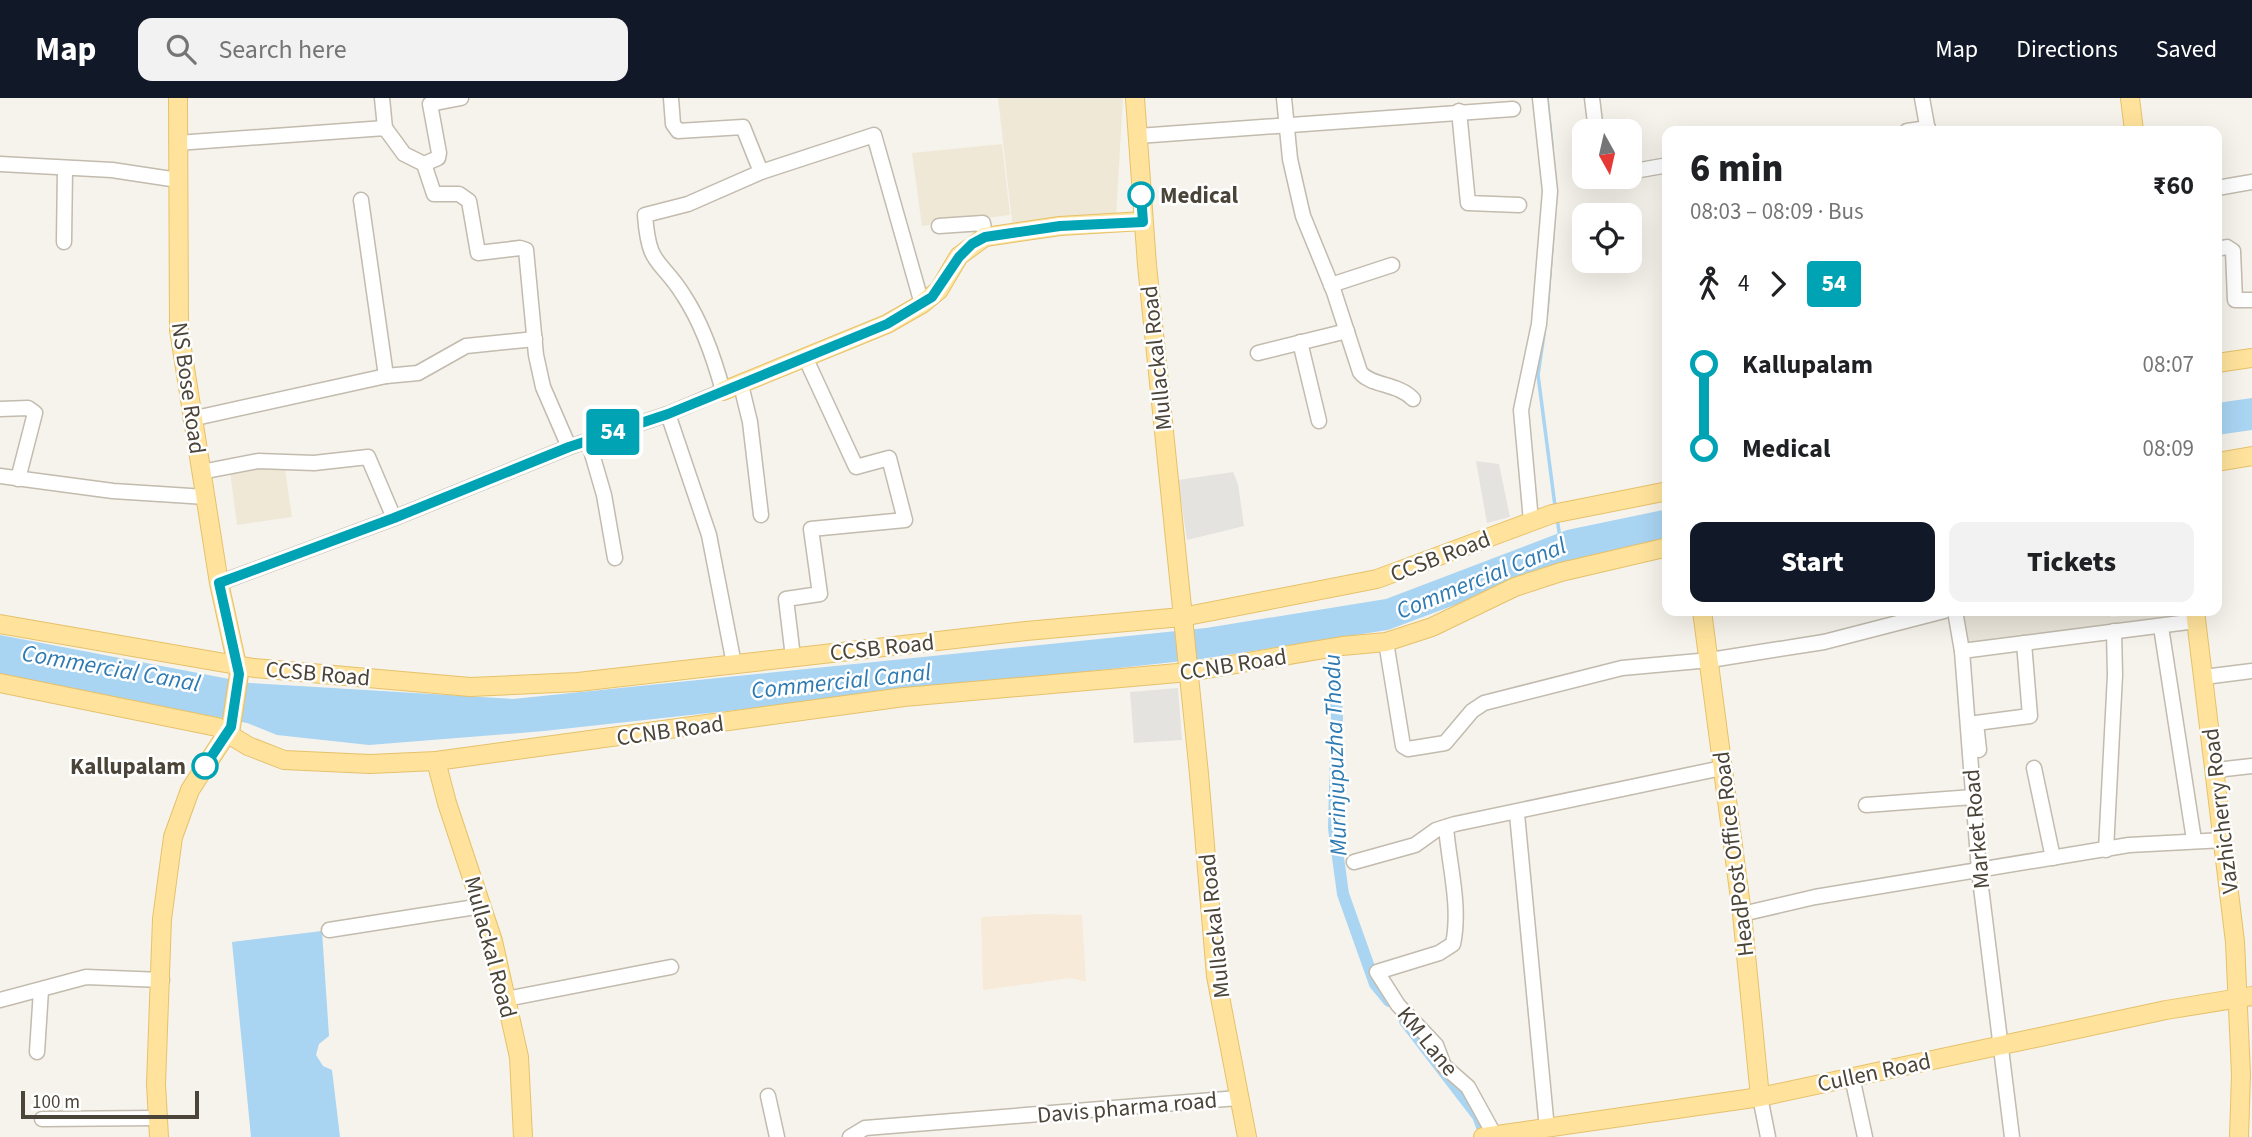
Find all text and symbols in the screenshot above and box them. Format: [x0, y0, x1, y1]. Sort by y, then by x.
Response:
search box [138, 18, 628, 81]
text: Map [35, 26, 96, 73]
icon: search [162, 30, 200, 68]
text: Search here [218, 31, 347, 68]
text: Map [1935, 32, 1978, 67]
text: Directions [2016, 32, 2118, 67]
text: Saved [2156, 32, 2217, 67]
north arrow [1572, 119, 1642, 189]
map controls [1572, 119, 1642, 273]
text: 6 min [1690, 142, 1783, 196]
text: ₹60 [2153, 167, 2194, 204]
place label: Medical [1160, 179, 1239, 212]
marker: Medical [1128, 182, 1154, 208]
text: 08:03 – 08:09 · Bus [1690, 195, 1864, 228]
button: locate [1572, 203, 1642, 273]
icon: walk [1690, 265, 1728, 303]
icon: forward [1759, 265, 1797, 303]
text: 54 [1821, 266, 1847, 301]
text: 4 [1738, 267, 1749, 300]
street label: Mullackal Road [1132, 284, 1181, 432]
street label: NS Bose Road [163, 320, 214, 456]
text: Kallupalam [1742, 346, 1873, 383]
text: 08:07 [2143, 348, 2194, 381]
line badge: 54 [582, 409, 644, 455]
text: 54 [600, 414, 626, 449]
text: Medical [1742, 430, 1830, 467]
text: 08:09 [2143, 432, 2194, 465]
street label: CCSB Road [1385, 522, 1495, 591]
button: Start [1690, 522, 1935, 602]
button: Tickets [1949, 522, 2194, 602]
water label: Commercial Canal [1391, 528, 1572, 629]
street label: CCSB Road [828, 626, 936, 669]
water label: Commercial Canal [19, 636, 203, 701]
street label: CCNB Road [1177, 640, 1289, 689]
street label: CCSB Road [264, 652, 372, 695]
water label: Murinjupuzha Thodu [1314, 653, 1357, 857]
water label: Commercial Canal [749, 655, 933, 708]
street label: CCNB Road [614, 707, 726, 754]
street label: Vazhicherry Road [2194, 726, 2247, 896]
street label: HeadPost Office Road [1705, 749, 1762, 958]
place label: Kallupalam [70, 750, 186, 783]
marker: Kallupalam [192, 753, 218, 779]
street label: Market Road [1955, 768, 1998, 890]
street label: Mullackal Road [1190, 852, 1239, 1000]
street label: Mullackal Road [456, 873, 525, 1022]
street label: KM Lane [1389, 999, 1466, 1083]
street label: Cullen Road [1814, 1044, 1934, 1101]
street label: Davis pharma road [1036, 1083, 1219, 1132]
scale bar [21, 1088, 200, 1120]
text: 100 m [32, 1089, 80, 1116]

